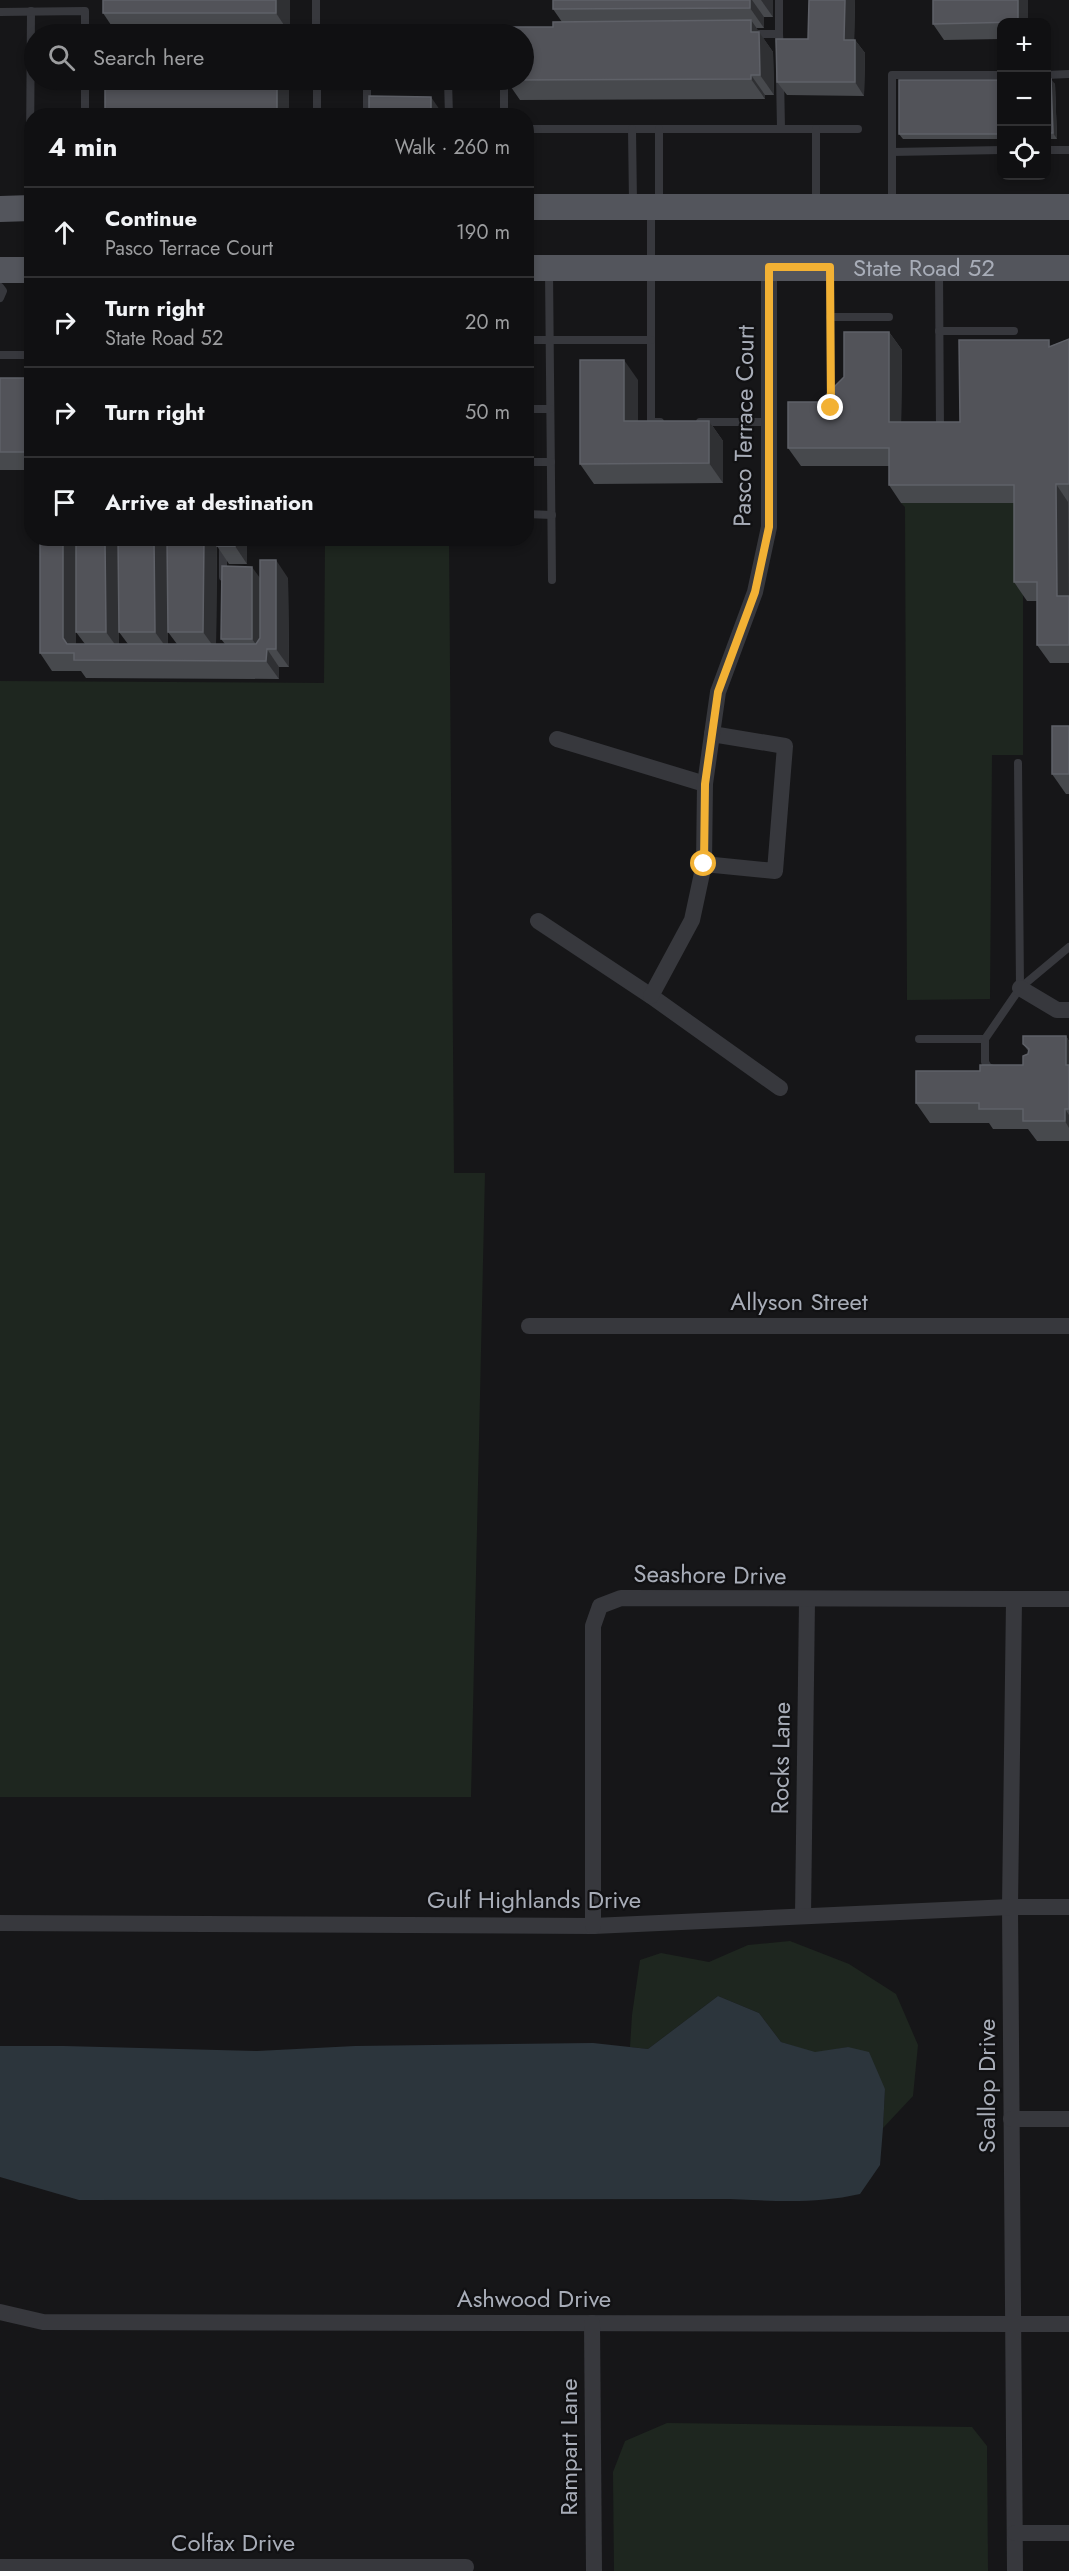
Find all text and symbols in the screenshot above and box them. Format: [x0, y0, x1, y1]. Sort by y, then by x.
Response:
map controls [997, 18, 1051, 180]
button: + [997, 18, 1051, 72]
search box [24, 24, 534, 90]
icon: search [45, 41, 78, 74]
text: Search here [93, 41, 204, 73]
button: − [997, 72, 1051, 126]
button: locate [997, 126, 1051, 180]
text: 4 min [48, 128, 117, 166]
text: Walk · 260 m [395, 133, 510, 162]
text: Continue [105, 202, 197, 234]
icon: ahead [48, 216, 81, 249]
text: 190 m [456, 218, 510, 247]
text: Pasco Terrace Court [105, 234, 273, 263]
street label: State Road 52 [853, 250, 995, 285]
text: Turn right [105, 292, 205, 324]
icon: right [48, 306, 81, 339]
text: 20 m [465, 308, 510, 337]
text: State Road 52 [105, 324, 223, 353]
street label: Pasco Terrace Court [724, 325, 763, 527]
route end [817, 394, 843, 420]
icon: right [48, 396, 81, 429]
text: Turn right [105, 396, 205, 428]
text: 50 m [465, 398, 510, 427]
icon: arrive [48, 486, 81, 519]
text: Arrive at destination [105, 486, 314, 518]
route start [690, 850, 716, 876]
street label: Allyson Street [730, 1284, 868, 1319]
street label: Seashore Drive [633, 1556, 787, 1593]
street label: Rocks Lane [762, 1701, 799, 1815]
street label: Gulf Highlands Drive [427, 1882, 641, 1917]
street label: Scallop Drive [969, 2019, 1004, 2153]
street label: Ashwood Drive [457, 2281, 611, 2316]
street label: Rampart Lane [551, 2378, 586, 2516]
street label: Colfax Drive [171, 2525, 295, 2560]

